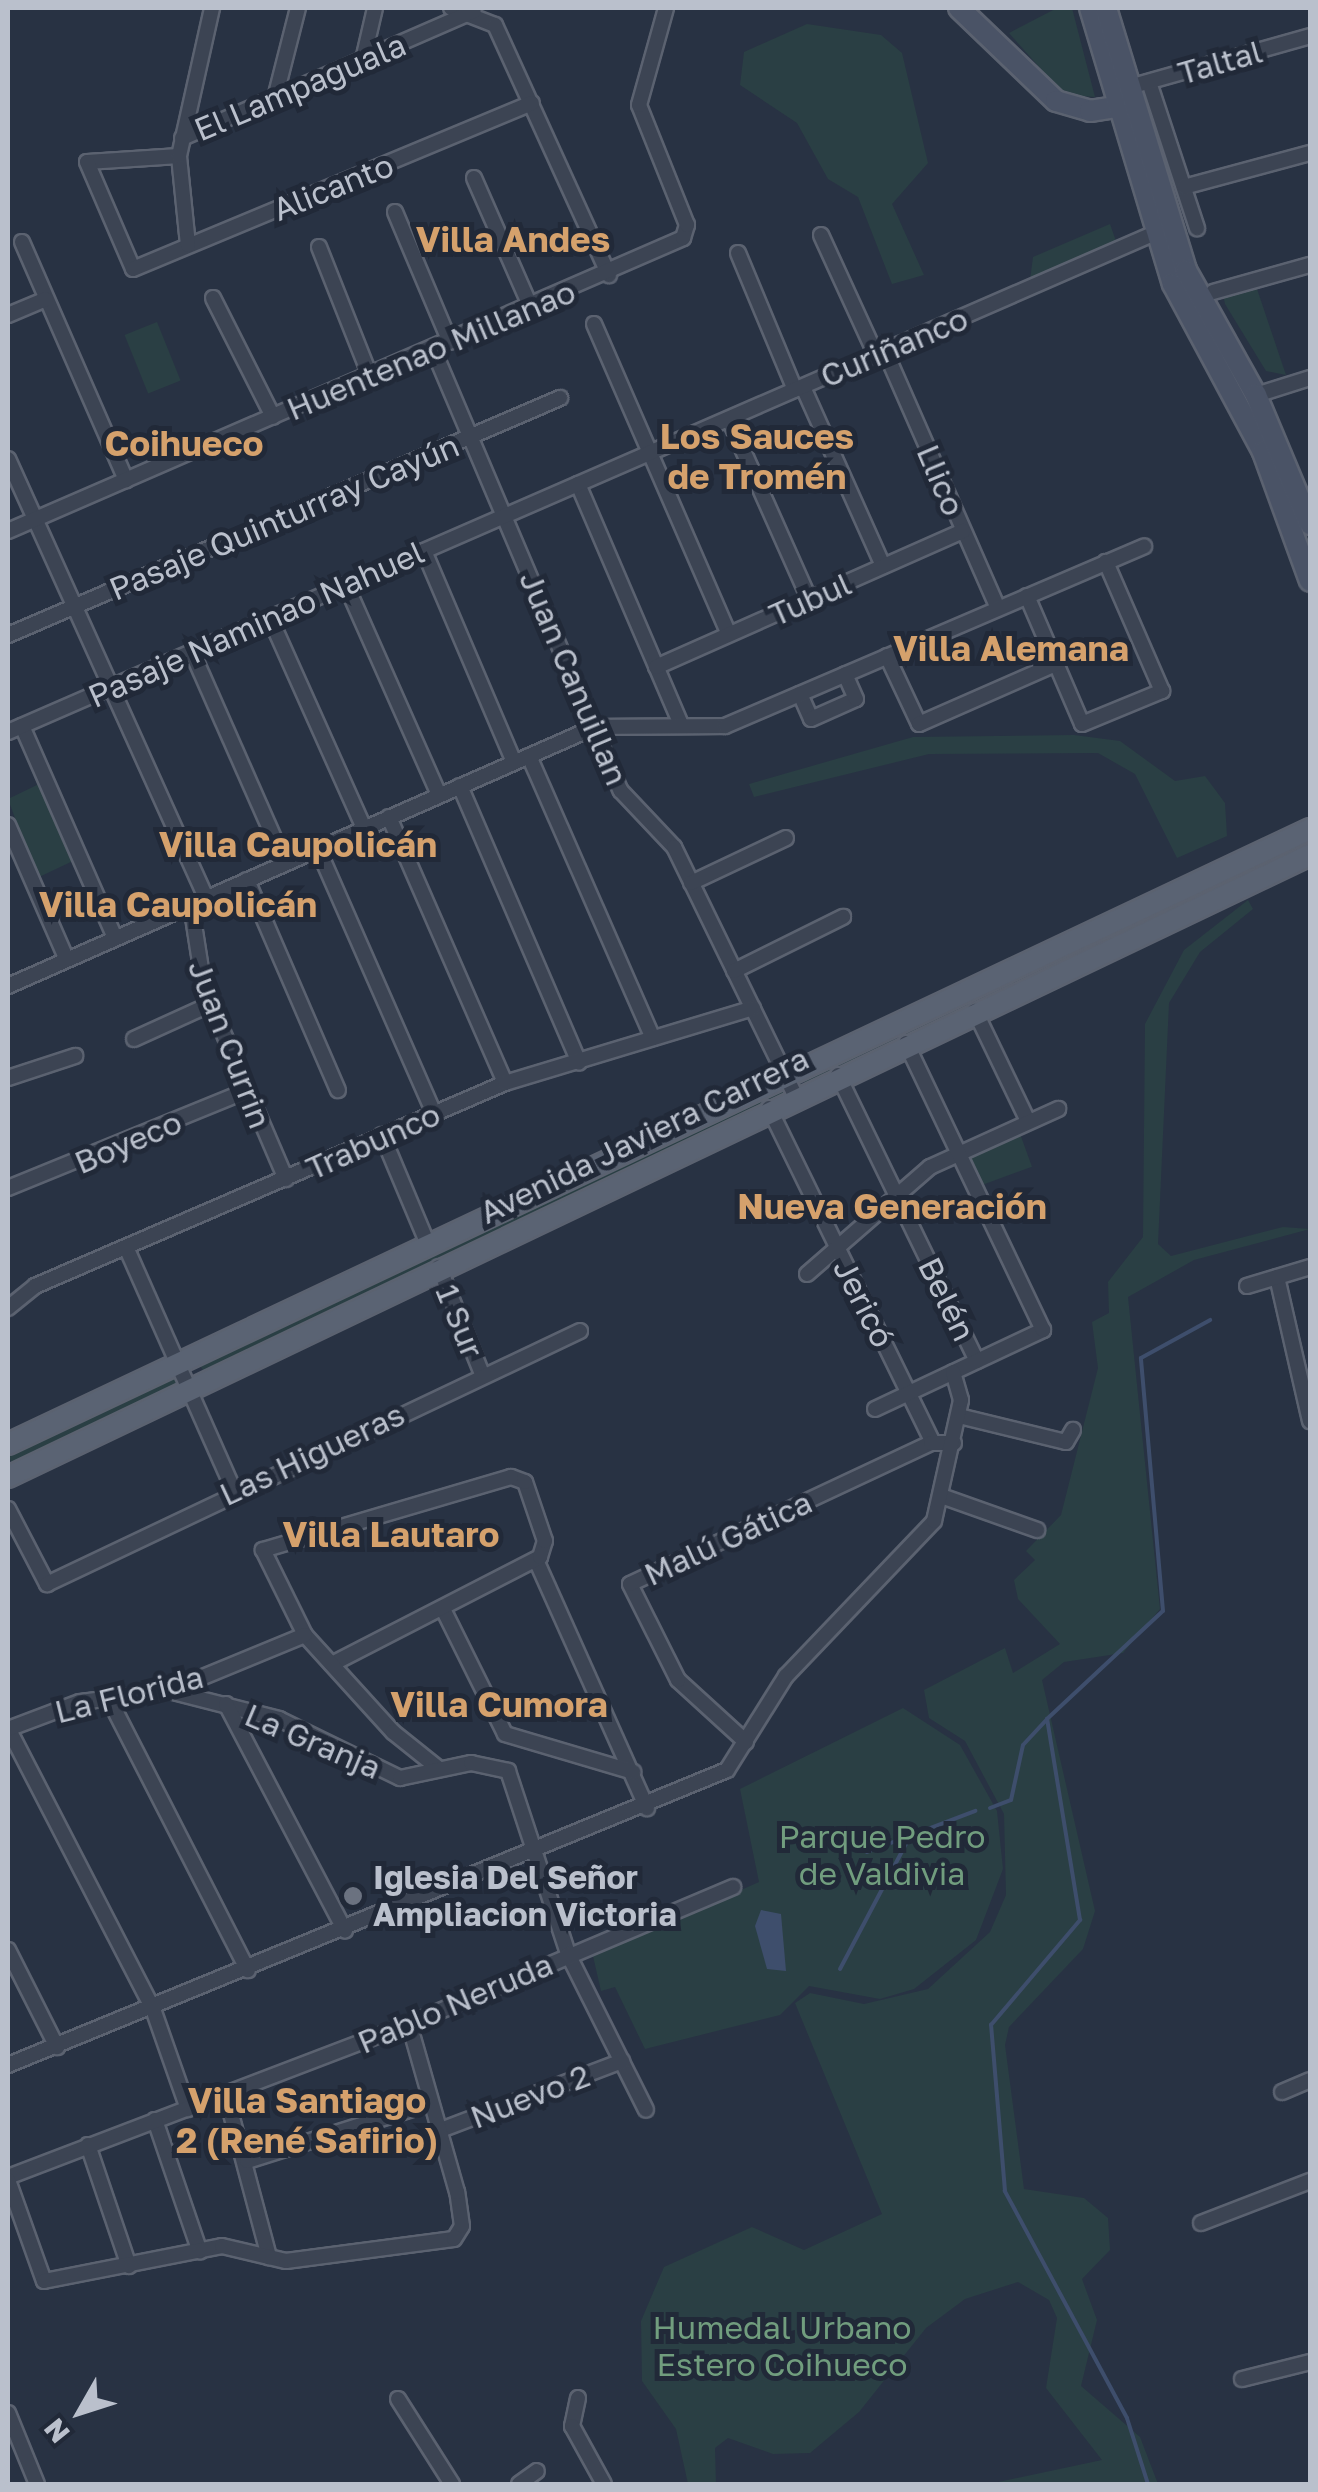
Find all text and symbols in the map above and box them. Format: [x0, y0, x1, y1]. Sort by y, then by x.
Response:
street label: El Lampaguala [189, 25, 411, 149]
street label: Taltal [1173, 32, 1267, 92]
street label: Alicanto [267, 146, 399, 228]
district label: Villa Andes [416, 218, 610, 260]
street label: Huentenao Millanao [281, 272, 581, 428]
street label: Curiñanco [815, 299, 973, 395]
district label: Los Sauces de Tromén [660, 415, 854, 497]
district label: Coihueco [104, 422, 264, 464]
street label: Pasaje Quinturray Cayún [103, 426, 465, 608]
street label: Llico [909, 439, 973, 521]
street label: Pasaje Naminao Nahuel [82, 533, 430, 715]
street label: Tubul [763, 564, 857, 634]
street label: Juan Canuillan [512, 565, 636, 791]
district label: Villa Alemana [893, 627, 1129, 669]
district label: Villa Caupolicán [159, 823, 437, 865]
district label: Villa Caupolicán [39, 883, 317, 925]
street label: Juan Currin [180, 954, 280, 1134]
street label: Avenida Javiera Carrera [473, 1039, 815, 1231]
street label: Trabunco [300, 1094, 446, 1188]
street label: Boyeco [69, 1102, 187, 1182]
district label: Nueva Generación [737, 1185, 1047, 1227]
street label: Belén [910, 1251, 984, 1347]
street label: Jericó [826, 1252, 902, 1354]
street label: 1 Sur [428, 1279, 492, 1363]
street label: Las Higueras [214, 1394, 410, 1514]
street label: Malú Gática [638, 1482, 818, 1594]
district label: Villa Lautaro [283, 1513, 499, 1555]
street label: La Florida [51, 1657, 207, 1731]
district label: Villa Cumora [390, 1683, 608, 1725]
street label: La Granja [239, 1695, 387, 1787]
park label: Parque Pedro de Valdivia [779, 1818, 985, 1893]
place label: Iglesia Del Señor Ampliacion Victoria [373, 1859, 677, 1934]
marker: Iglesia Del Señor Ampliacion Victoria [342, 1885, 364, 1907]
street label: Pablo Neruda [352, 1945, 558, 2061]
street label: Nuevo 2 [465, 2056, 595, 2136]
district label: Villa Santiago 2 (René Safirio) [176, 2079, 438, 2161]
park label: Humedal Urbano Estero Coihueco [652, 2309, 912, 2384]
north arrow [30, 2362, 130, 2462]
text: N [37, 2413, 76, 2450]

